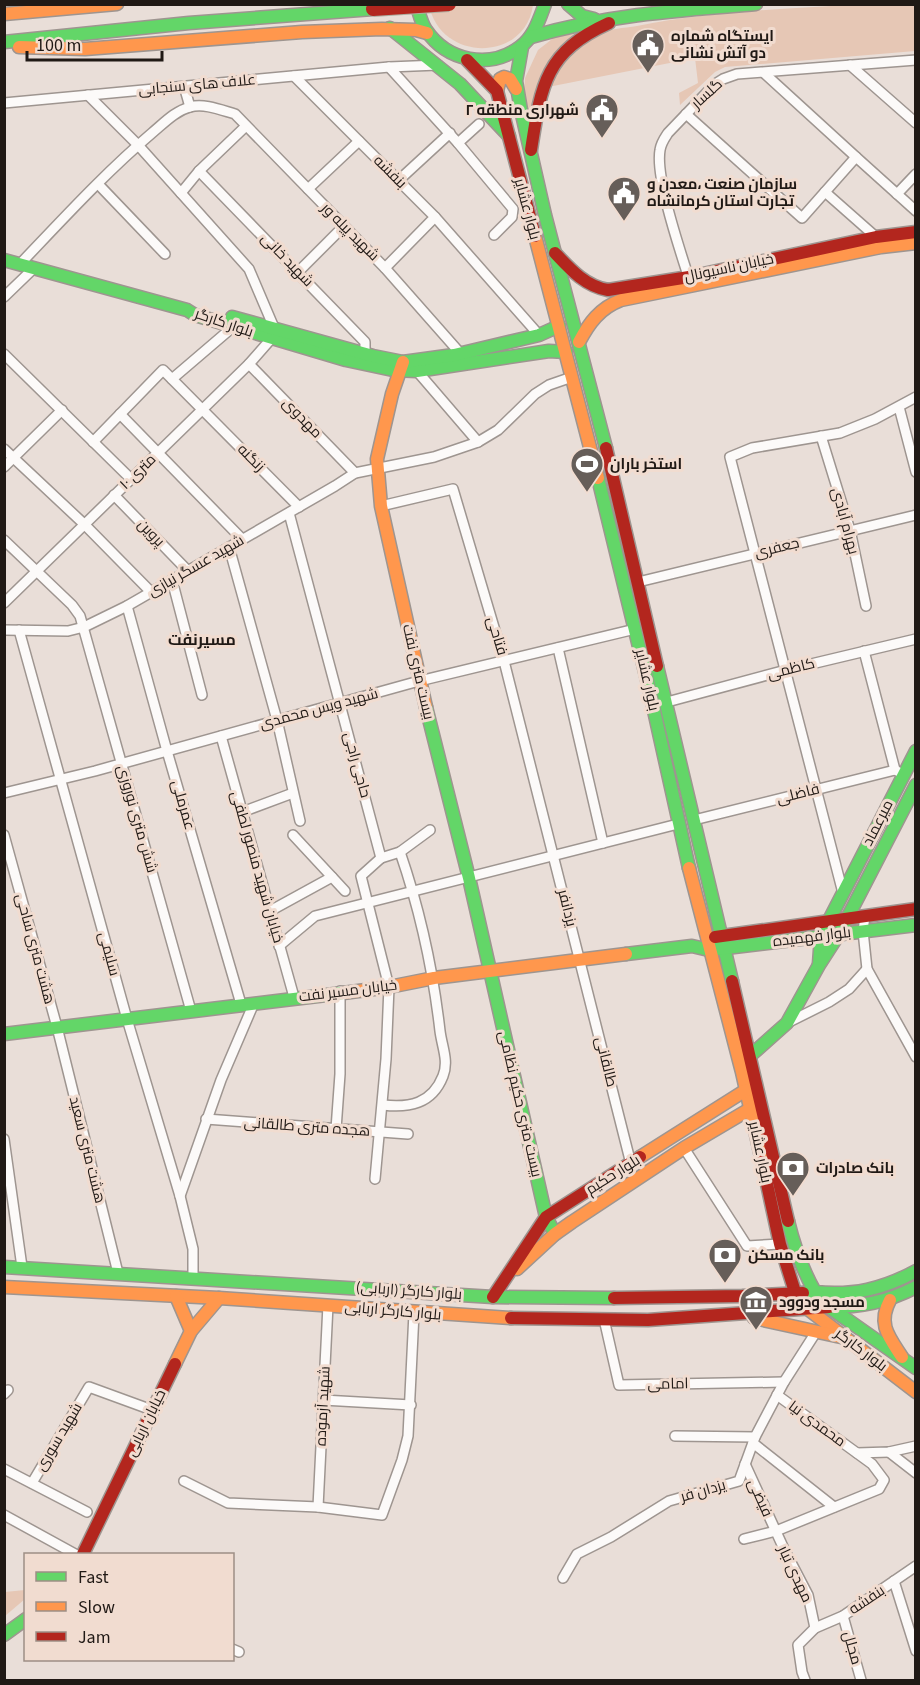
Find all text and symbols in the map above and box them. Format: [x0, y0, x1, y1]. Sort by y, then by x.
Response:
scale bar [27, 24, 162, 62]
place label: ایستگاه شماره دو آتش نشانی [671, 26, 774, 64]
public building icon: ایستگاه شماره دو آتش نشانی [630, 27, 666, 74]
text: 100 m [36, 33, 81, 58]
street label: علاف های سنجابی [137, 69, 257, 101]
street label: گلسار [686, 74, 727, 115]
public building icon: شهراری منطقه ۲ [584, 92, 620, 139]
place label: شهراری منطقه ۲ [465, 100, 579, 121]
street label: بنفشه [369, 151, 411, 193]
place label: سازمان صنعت ،معدن و تجارت استان کرمانشاه [647, 174, 797, 212]
street label: بلوار عشایر [508, 175, 545, 242]
public building icon: سازمان صنعت ،معدن و تجارت استان کرمانشاه [606, 175, 642, 222]
street label: شهید پیله ور [316, 198, 384, 266]
street label: شهید خانی [256, 228, 318, 292]
street label: خیابان ناسیونال [682, 248, 776, 288]
street label: بلوار کارگر [191, 303, 256, 343]
street label: مهدوی [277, 393, 327, 443]
street label: زنگنه [232, 439, 270, 477]
sports icon: استخر باران [569, 446, 605, 493]
street label: ۱۰ متری [115, 449, 161, 495]
place label: استخر باران [610, 454, 682, 475]
street label: بهرام آبادی [826, 485, 864, 557]
street label: پروین [133, 514, 169, 552]
street label: شهید عسگر نیازی [144, 530, 248, 602]
street label: جعفری [752, 532, 802, 564]
street label: فتاحی [481, 614, 513, 658]
street label: بیست متری نفت [397, 622, 439, 722]
district label: مسیرنفت [168, 629, 236, 651]
street label: بلوار عشایر [629, 646, 664, 713]
street label: کاظمی [765, 653, 817, 685]
street label: شهید ویس محمدی [257, 683, 381, 735]
street label: حاجی راجی [338, 730, 376, 800]
street label: شش متری نوروزی [112, 763, 162, 875]
street label: عمرملی [166, 778, 200, 832]
street label: فاضلی [774, 779, 822, 809]
street label: خیابان شهید منصور لطفی [225, 789, 289, 945]
street label: میرعماد [857, 796, 899, 850]
street label: یزدانفر [552, 886, 582, 929]
street label: هشت متری ساحی [10, 891, 60, 1007]
street label: بلوار فهمیده [772, 922, 852, 952]
street label: سلیمی [93, 930, 125, 978]
street label: خیابان مسیر نفت [298, 975, 398, 1007]
street label: بیست متری حکیم نظامی [493, 1029, 547, 1179]
street label: طالقانی [590, 1035, 622, 1089]
street label: هشت متری سعید [64, 1094, 110, 1206]
street label: هجده متری طالقانی [243, 1112, 371, 1142]
street label: بلوار عشایر [743, 1118, 777, 1185]
street label: بلوار حکیم [582, 1150, 644, 1200]
bank icon: بانک صادرات [775, 1150, 811, 1197]
place label: بانک صادرات [816, 1158, 894, 1179]
bank icon: بانک مسکن [707, 1237, 743, 1284]
place label: بانک مسکن [748, 1245, 825, 1266]
street label: بلوار کارگر (اربابی) [355, 1277, 463, 1305]
museum icon: مسجد ودوود [738, 1284, 774, 1331]
place label: مسجد ودوود [779, 1292, 865, 1313]
street label: بلوار کارگر اربابی [344, 1296, 442, 1326]
street label: بلوار کارگر [830, 1323, 892, 1377]
street label: شهید آزموده [310, 1365, 336, 1447]
street label: امامی [647, 1373, 689, 1395]
street label: خیابان اربابی [121, 1386, 171, 1460]
street label: محمدی نیا [784, 1396, 850, 1452]
street label: شهید سوری [30, 1399, 88, 1475]
street label: یزدان فر [677, 1475, 728, 1508]
street label: فیضی [742, 1476, 778, 1520]
street label: مهدی تبار [772, 1541, 817, 1606]
legend [24, 1553, 234, 1661]
text: Fast [78, 1565, 109, 1590]
street label: بنفشه [845, 1580, 889, 1620]
text: Slow [78, 1595, 115, 1620]
text: Jam [78, 1625, 111, 1650]
street label: مجلل [837, 1629, 867, 1667]

